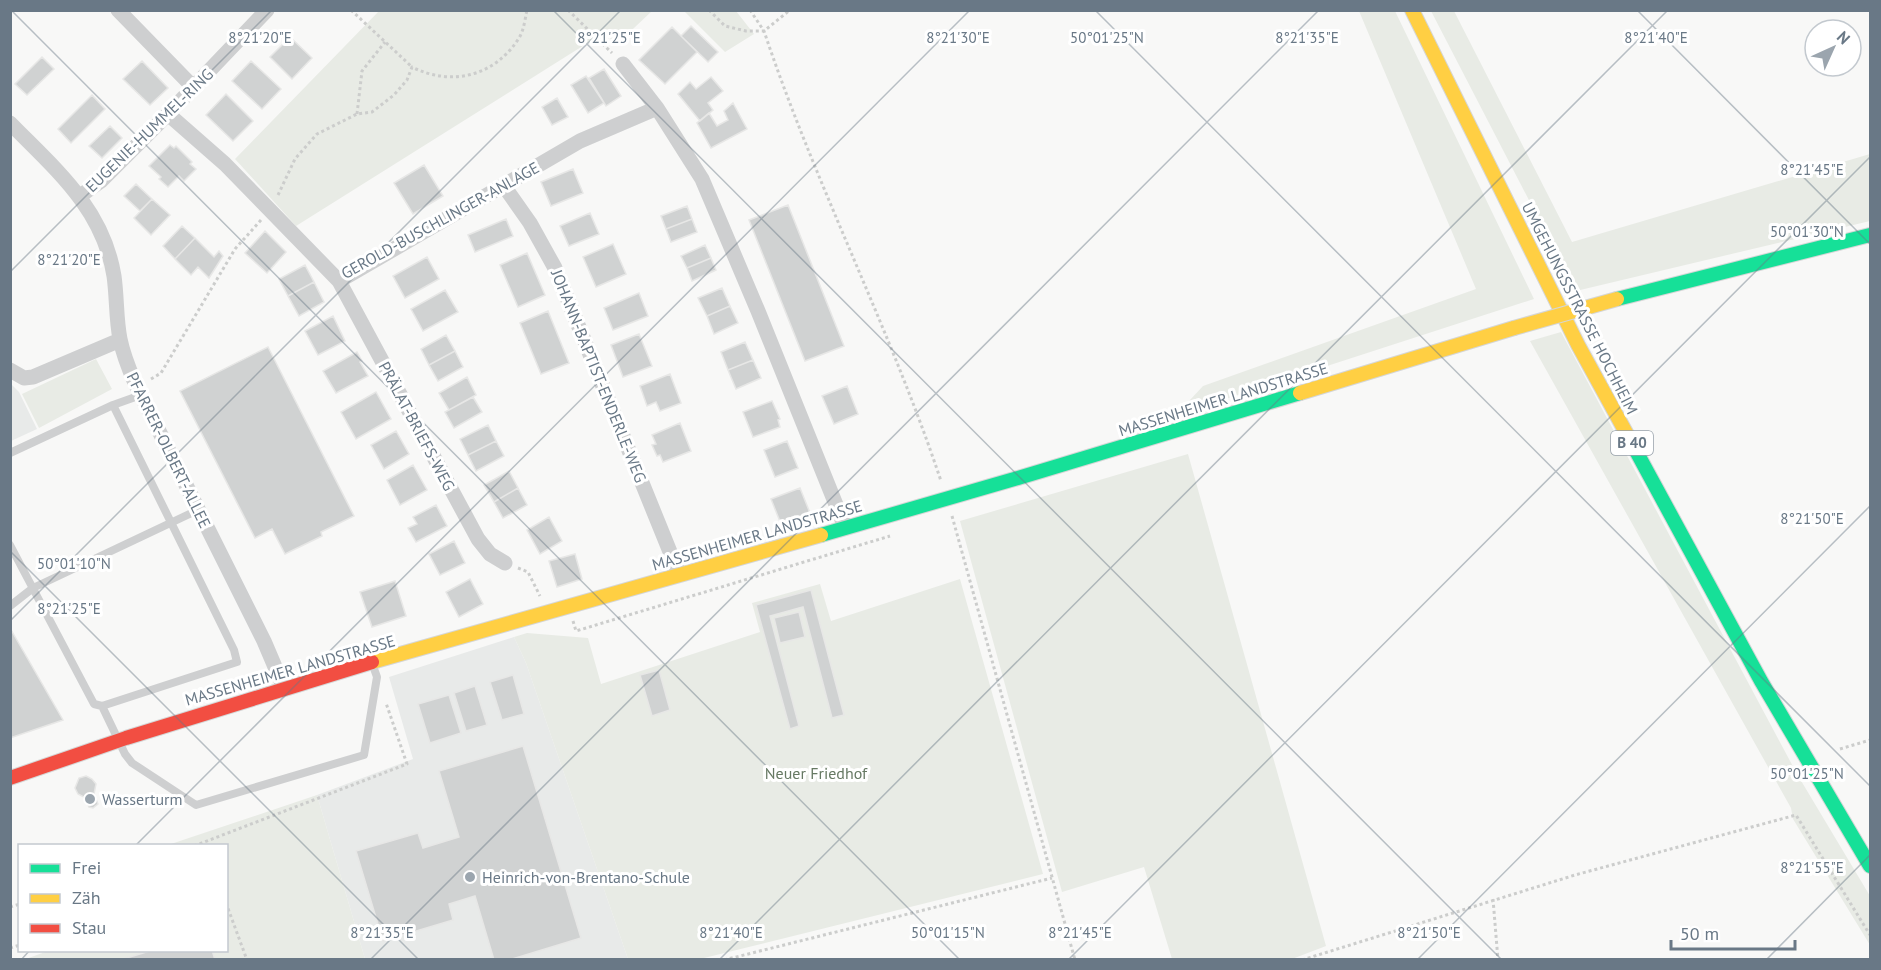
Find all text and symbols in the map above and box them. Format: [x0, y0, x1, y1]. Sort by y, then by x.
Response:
north arrow [1803, 18, 1863, 78]
text: N [1833, 27, 1854, 48]
text: 8°21'20"E [228, 28, 292, 47]
text: 8°21'25"E [577, 28, 641, 47]
text: 8°21'30"E [926, 28, 990, 47]
text: 50°01'25"N [1070, 28, 1144, 47]
text: 8°21'35"E [1275, 28, 1339, 47]
text: 8°21'40"E [1624, 28, 1688, 47]
street label: EUGENIE-HUMMEL-RING [81, 64, 217, 196]
street label: GEROLD-BUSCHLINGER-ANLAGE [337, 157, 543, 283]
text: 8°21'45"E [1780, 160, 1844, 179]
street label: UMGEHUNGSSTRASSE HOCHHEIM [1518, 198, 1642, 418]
text: 50°01'30"N [1770, 222, 1844, 241]
text: 8°21'20"E [37, 250, 101, 269]
street label: JOHANN-BAPTIST-ENDERLE-WEG [547, 266, 651, 485]
street label: PRÄLAT-BRIEFS-WEG [374, 358, 460, 494]
street label: MASSENHEIMER LANDSTRASSE [1116, 358, 1330, 440]
street label: PFARRER-OLBERT-ALLEE [123, 369, 215, 531]
road number: B 40 [1611, 431, 1653, 455]
street label: MASSENHEIMER LANDSTRASSE [650, 495, 864, 575]
text: 8°21'50"E [1780, 509, 1844, 528]
text: 50°01'10"N [37, 554, 111, 573]
text: 8°21'25"E [37, 599, 101, 618]
street label: MASSENHEIMER LANDSTRASSE [183, 630, 397, 710]
park label: Neuer Friedhof [765, 763, 868, 783]
text: 50°01'25"N [1770, 764, 1844, 783]
place label: Wasserturm [102, 789, 183, 809]
marker: Wasserturm [83, 792, 97, 806]
legend [18, 844, 228, 952]
text: Frei [72, 856, 101, 879]
text: 8°21'55"E [1780, 858, 1844, 877]
place label: Heinrich-von-Brentano-Schule [482, 867, 690, 887]
marker: Heinrich-von-Brentano-Schule [463, 870, 477, 884]
text: Zäh [72, 886, 101, 909]
scale bar [1671, 913, 1796, 951]
text: Stau [72, 916, 106, 939]
text: 50 m [1680, 922, 1719, 945]
text: 8°21'35"E [350, 923, 414, 942]
text: 8°21'40"E [699, 923, 763, 942]
text: 50°01'15"N [911, 923, 985, 942]
text: 8°21'45"E [1048, 923, 1112, 942]
text: 8°21'50"E [1397, 923, 1461, 942]

